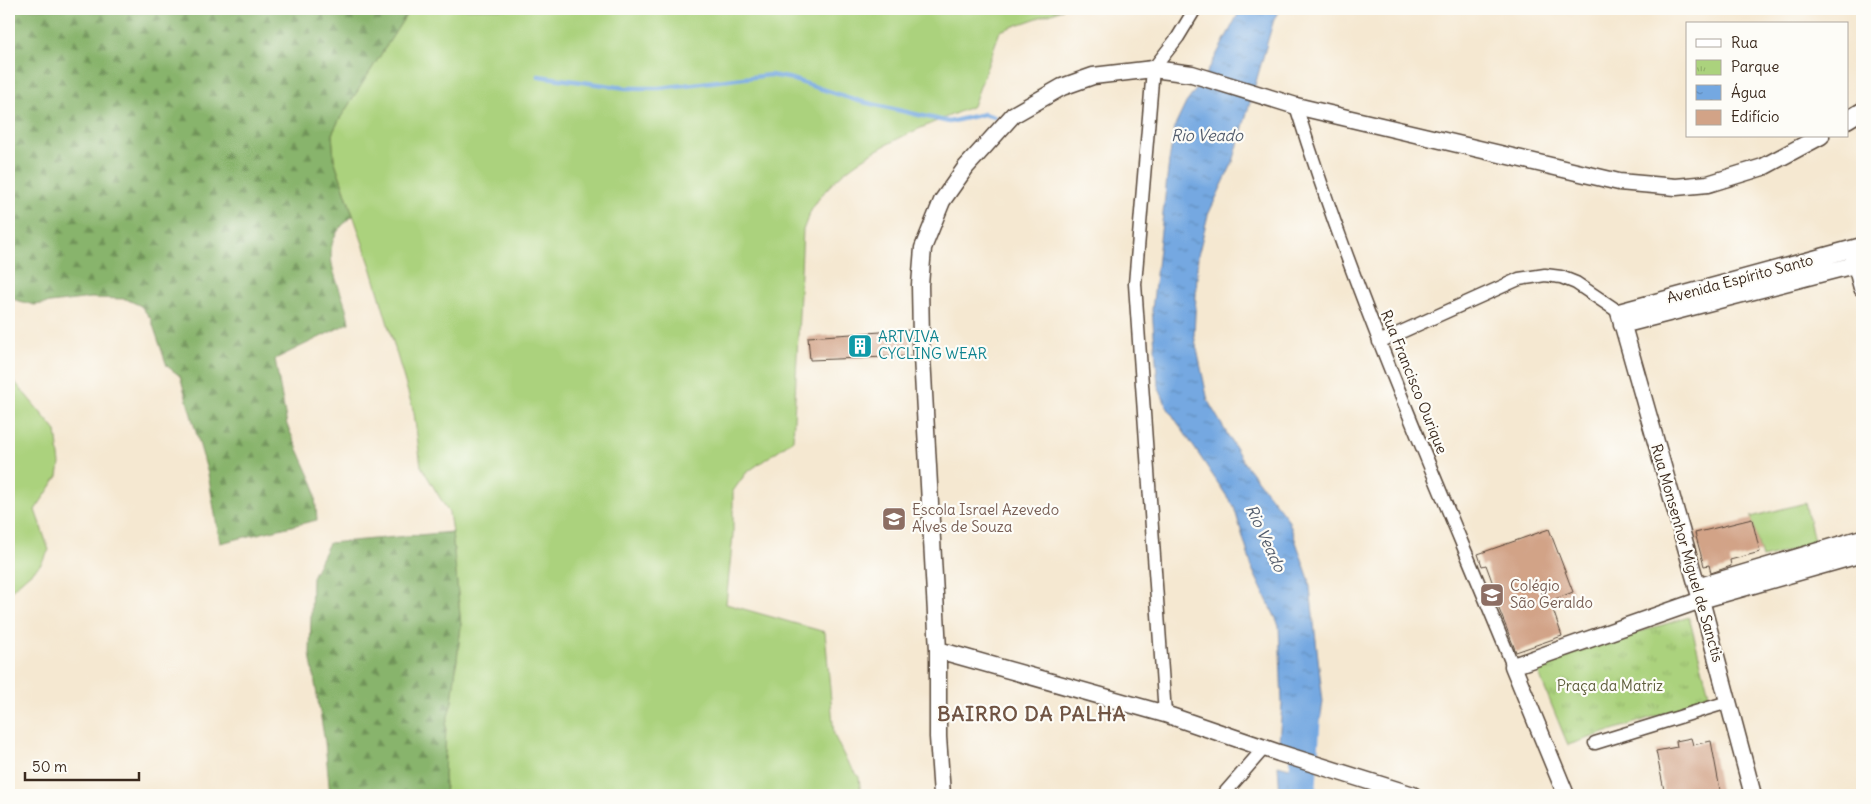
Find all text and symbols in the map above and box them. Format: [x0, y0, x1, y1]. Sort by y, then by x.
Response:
legend [1686, 22, 1848, 138]
text: Rua [1731, 33, 1758, 52]
text: Parque [1731, 57, 1779, 76]
text: Água [1731, 83, 1767, 102]
text: Edifício [1731, 107, 1779, 126]
water label: Rio Veado [1171, 125, 1244, 145]
street label: Avenida Espírito Santo [1665, 250, 1815, 307]
street label: Rua Francisco Ourique [1377, 307, 1452, 457]
place label: ARTVIVA CYCLING WEAR [878, 327, 987, 363]
building icon: ARTVIVA CYCLING WEAR [847, 333, 873, 359]
street label: Rua Monsenhor Miguel de Sanctis [1647, 442, 1728, 664]
place label: Escola Israel Azevedo Alves de Souza [912, 500, 1059, 536]
water label: Rio Veado [1242, 501, 1291, 576]
school or university icon: Escola Israel Azevedo Alves de Souza [881, 506, 907, 532]
place label: Colégio São Geraldo [1510, 576, 1593, 612]
school or university icon: Colégio São Geraldo [1479, 582, 1505, 608]
park label: Praça da Matriz [1557, 676, 1663, 695]
district label: BAIRRO DA PALHA [937, 701, 1127, 726]
scale bar [25, 749, 139, 781]
text: 50 m [32, 757, 67, 776]

